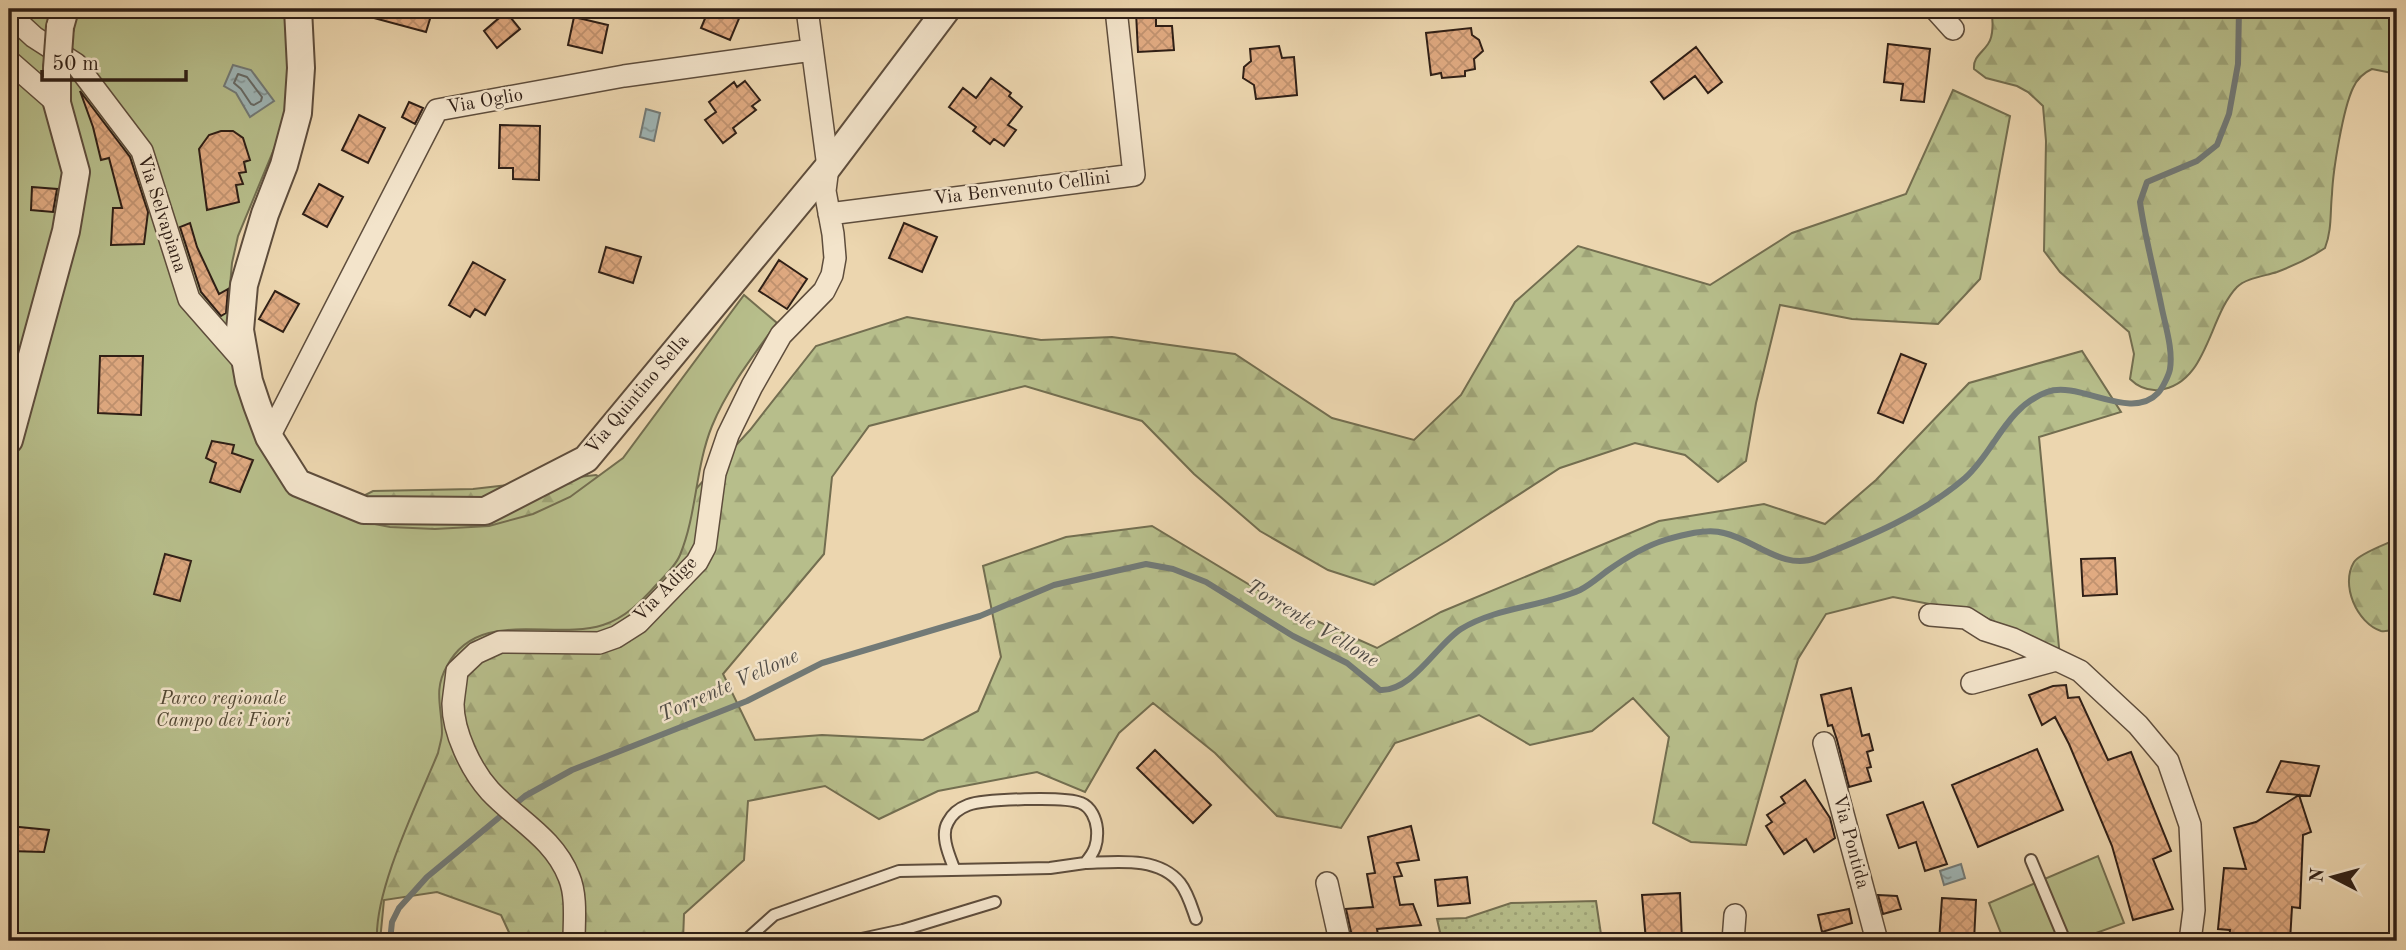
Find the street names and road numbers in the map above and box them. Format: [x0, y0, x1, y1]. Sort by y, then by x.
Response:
street label: Via Oglio [445, 86, 525, 118]
street label: Via Selvapiana [133, 153, 189, 276]
street label: Via Benvenuto Cellini [933, 169, 1111, 209]
street label: Via Quintino Sella [583, 331, 694, 458]
street label: Via Adige [631, 554, 701, 626]
street label: Via Pontida [1828, 793, 1872, 892]

